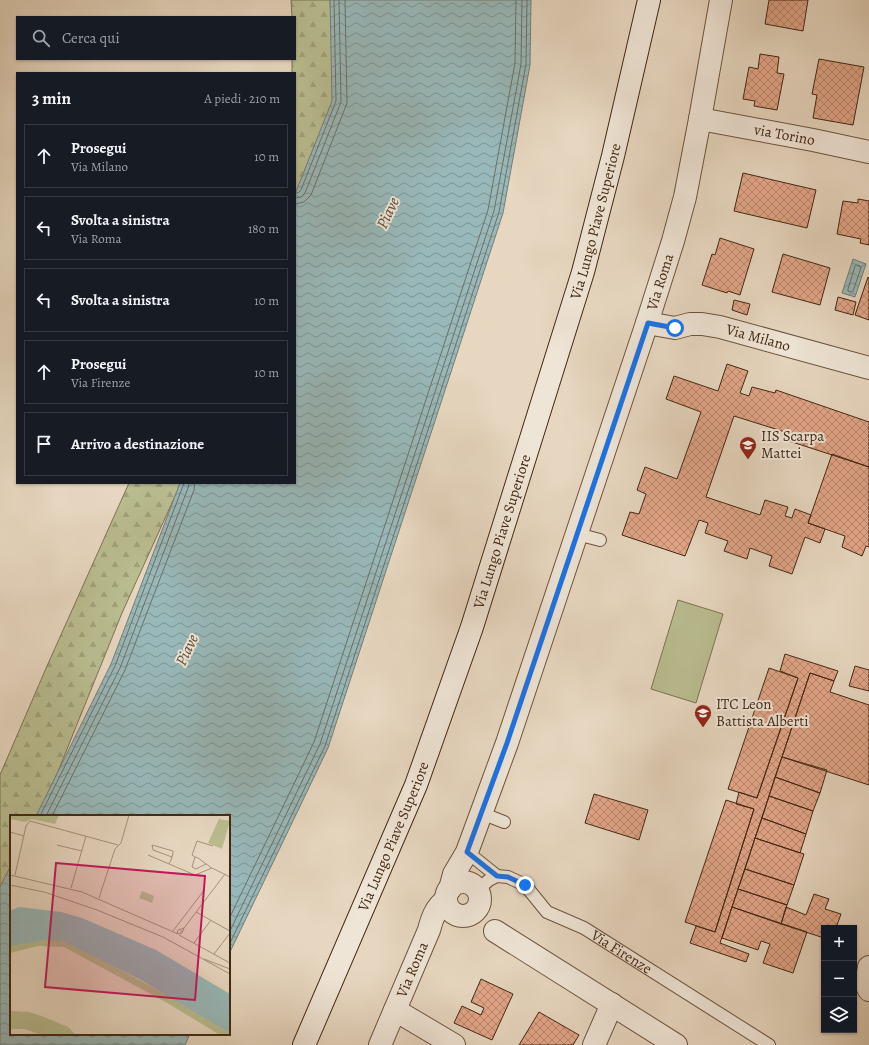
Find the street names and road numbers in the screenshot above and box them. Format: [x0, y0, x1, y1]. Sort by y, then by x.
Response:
street label: via Torino [752, 119, 817, 150]
street label: Via Lungo Piave Superiore [565, 141, 626, 303]
street label: Via Roma [641, 251, 678, 314]
street label: Via Milano [723, 319, 793, 356]
street label: Via Lungo Piave Superiore [468, 451, 535, 612]
street label: Via Lungo Piave Superiore [352, 759, 434, 915]
street label: Via Firenze [586, 924, 656, 979]
street label: Via Roma [391, 939, 433, 1001]

